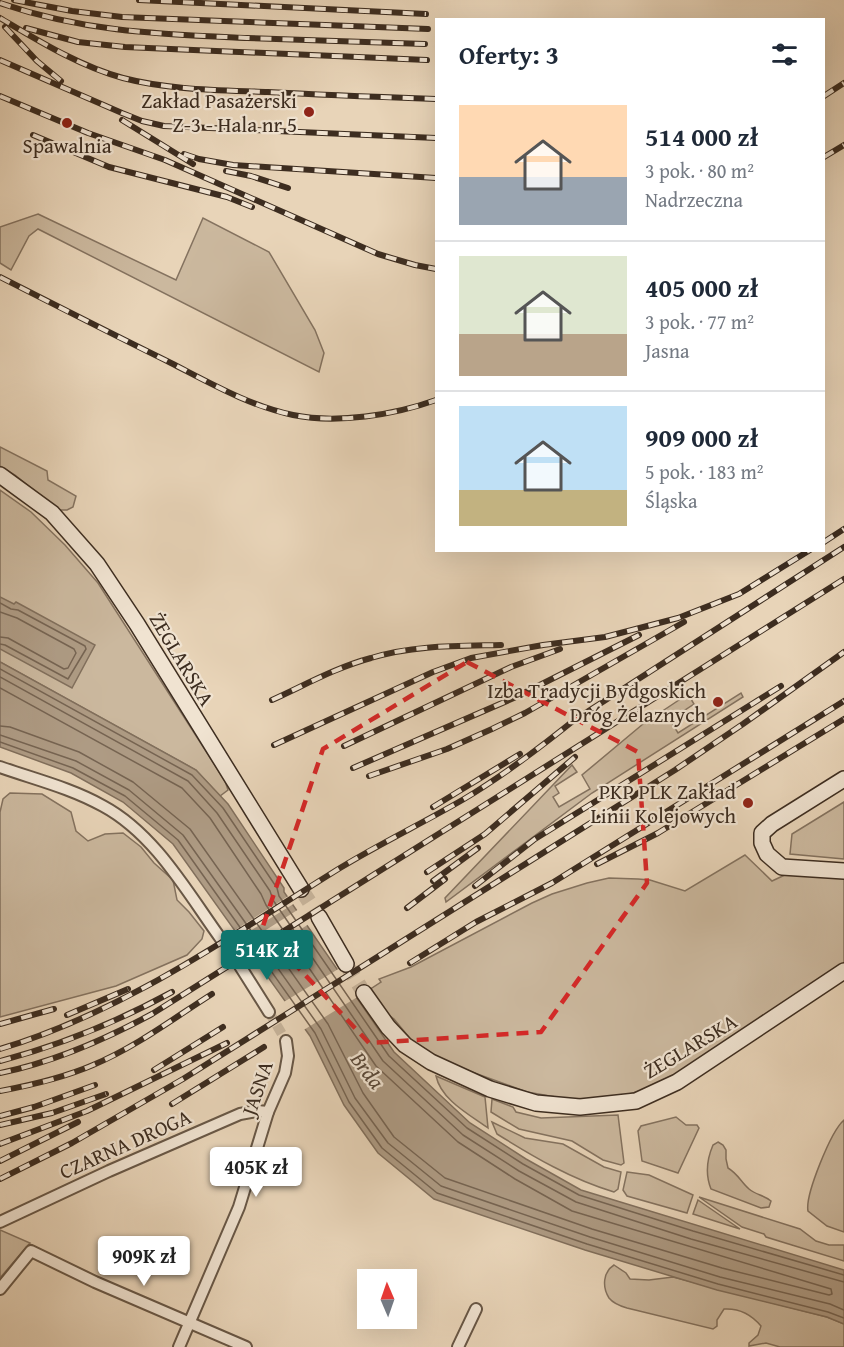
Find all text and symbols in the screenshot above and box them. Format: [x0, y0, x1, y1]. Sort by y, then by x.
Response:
text: Oferty: 3 [459, 35, 559, 74]
icon: filters [768, 38, 801, 71]
place label: Zakład Pasażerski Z-3 - Hala nr 5 [141, 85, 297, 140]
marker: Zakład Pasażerski Z-3 - Hala nr 5 [302, 105, 316, 119]
marker: Spawalnia [60, 116, 74, 130]
text: 514 000 zł [645, 117, 758, 156]
icon: home [507, 129, 579, 201]
place label: Spawalnia [22, 130, 112, 161]
text: 3 pok. · 80 m² [645, 156, 754, 185]
text: Nadrzeczna [645, 185, 743, 214]
text: 405 000 zł [645, 268, 758, 307]
icon: home [507, 280, 579, 352]
text: 3 pok. · 77 m² [645, 307, 754, 336]
text: Jasna [645, 336, 689, 365]
text: 909 000 zł [645, 418, 758, 457]
icon: home [507, 430, 579, 502]
text: 5 pok. · 183 m² [645, 457, 764, 486]
text: Śląska [645, 486, 697, 515]
street label: ŻEGLARSKA [142, 606, 222, 712]
place label: Izba Tradycji Bydgoskich Dróg Żelaznych [487, 675, 706, 730]
marker: Izba Tradycji Bydgoskich Dróg Żelaznych [711, 695, 725, 709]
place label: PKP PLK Zakład Linii Kolejowych [591, 776, 737, 831]
marker: PKP PLK Zakład Linii Kolejowych [741, 796, 755, 810]
pin: 514K zł [212, 930, 322, 981]
text: 514K zł [235, 935, 299, 964]
street label: ŻEGLARSKA [637, 1006, 743, 1086]
water label: Brda [343, 1044, 393, 1096]
street label: JASNA [232, 1056, 281, 1122]
street label: CZARNA DROGA [54, 1101, 196, 1187]
pin: 405K zł [201, 1147, 311, 1198]
text: 405K zł [224, 1152, 288, 1181]
pin: 909K zł [89, 1236, 199, 1287]
text: 909K zł [112, 1241, 176, 1270]
north arrow [357, 1269, 417, 1329]
map controls [357, 1269, 417, 1329]

